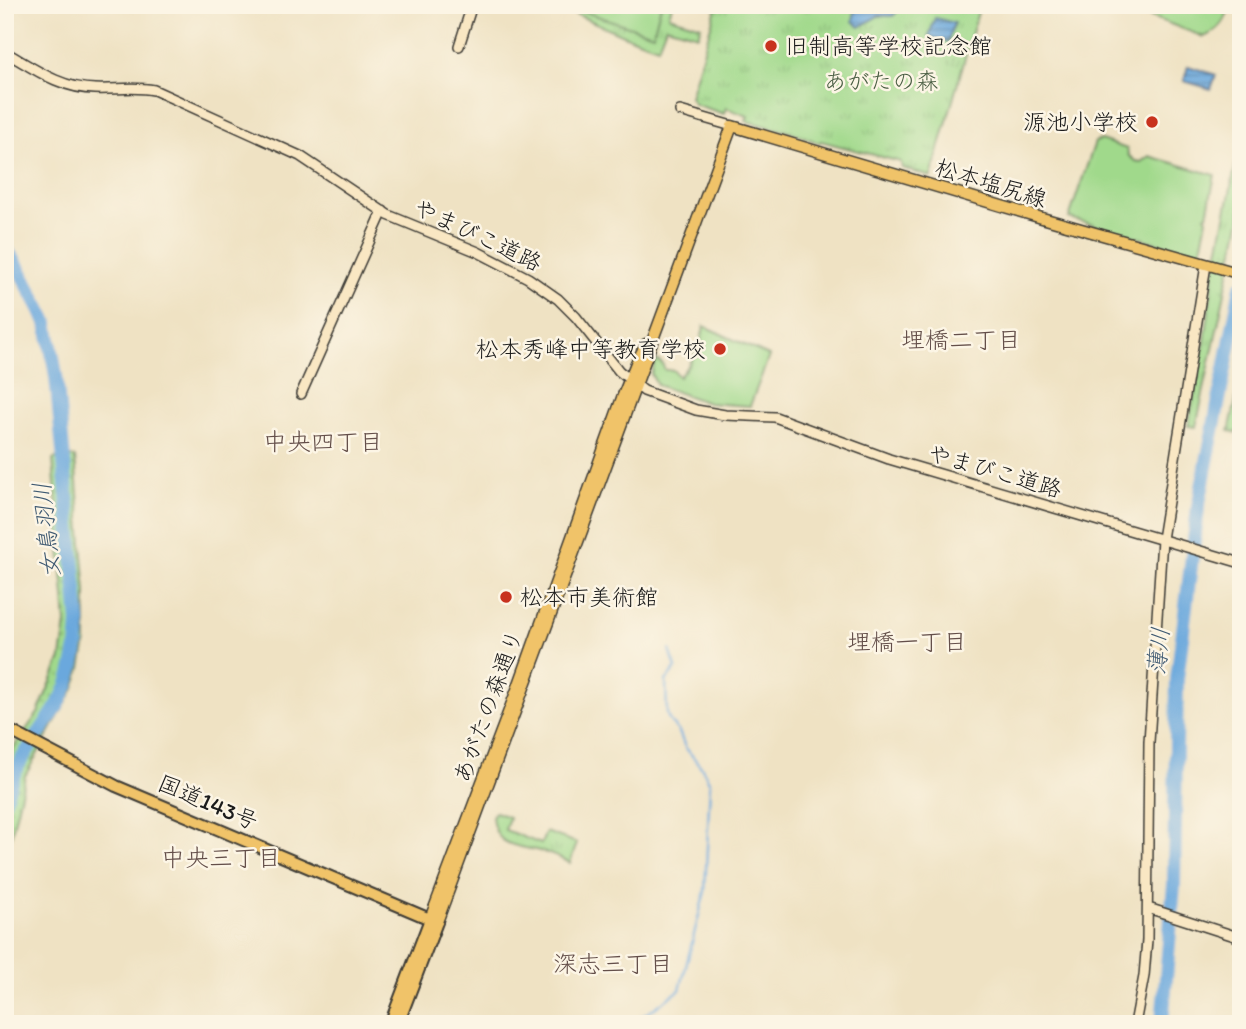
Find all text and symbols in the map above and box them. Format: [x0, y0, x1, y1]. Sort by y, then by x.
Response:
place label: 旧制高等学校記念館 [785, 32, 992, 60]
marker: 旧制高等学校記念館 [763, 38, 779, 54]
park label: あがたの森 [824, 67, 939, 95]
place label: 源池小学校 [1023, 108, 1138, 136]
marker: 源池小学校 [1144, 114, 1160, 130]
street label: 松本塩尻線 [932, 153, 1050, 213]
street label: やまびこ道路 [410, 193, 546, 277]
district label: 埋橋二丁目 [901, 325, 1021, 354]
place label: 松本秀峰中等教育学校 [476, 335, 706, 363]
marker: 松本秀峰中等教育学校 [712, 341, 728, 357]
district label: 中央四丁目 [263, 427, 383, 456]
street label: やまびこ道路 [925, 439, 1065, 503]
water label: 女鳥羽川 [27, 481, 65, 579]
place label: 松本市美術館 [520, 583, 658, 611]
marker: 松本市美術館 [498, 589, 514, 605]
street label: あがたの森通り [447, 626, 529, 786]
water label: 薄川 [1141, 626, 1175, 676]
district label: 埋橋一丁目 [847, 627, 967, 656]
street label: 国道143号 [154, 768, 262, 836]
district label: 中央三丁目 [161, 843, 281, 872]
district label: 深志三丁目 [553, 949, 673, 978]

